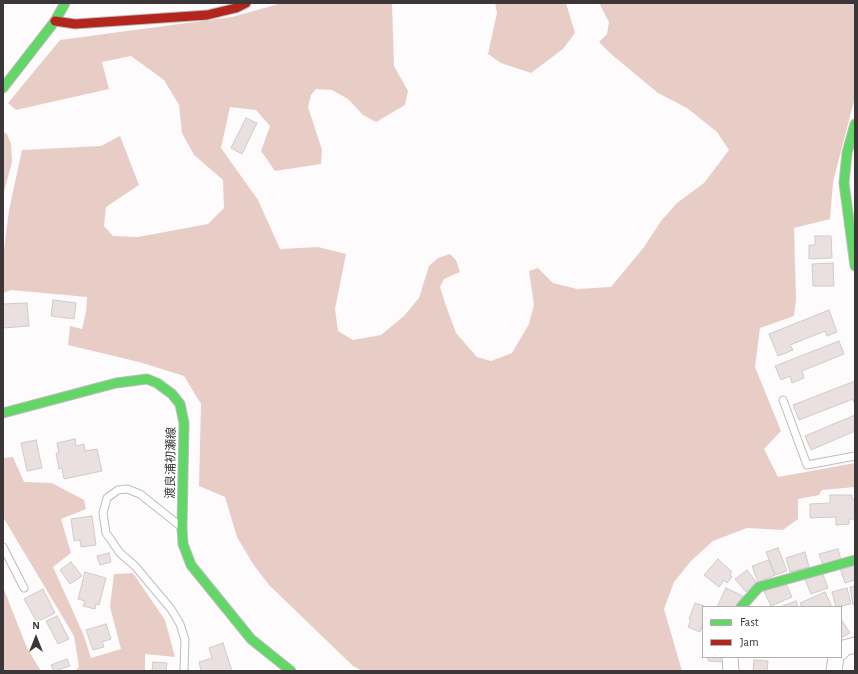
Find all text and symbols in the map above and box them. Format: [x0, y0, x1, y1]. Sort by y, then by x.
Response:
street label: 渡良浦初瀬線 [163, 427, 179, 499]
legend [702, 606, 842, 658]
text: Fast [740, 616, 759, 628]
north arrow [16, 618, 56, 658]
text: N [32, 620, 40, 631]
text: Jam [740, 636, 759, 648]

